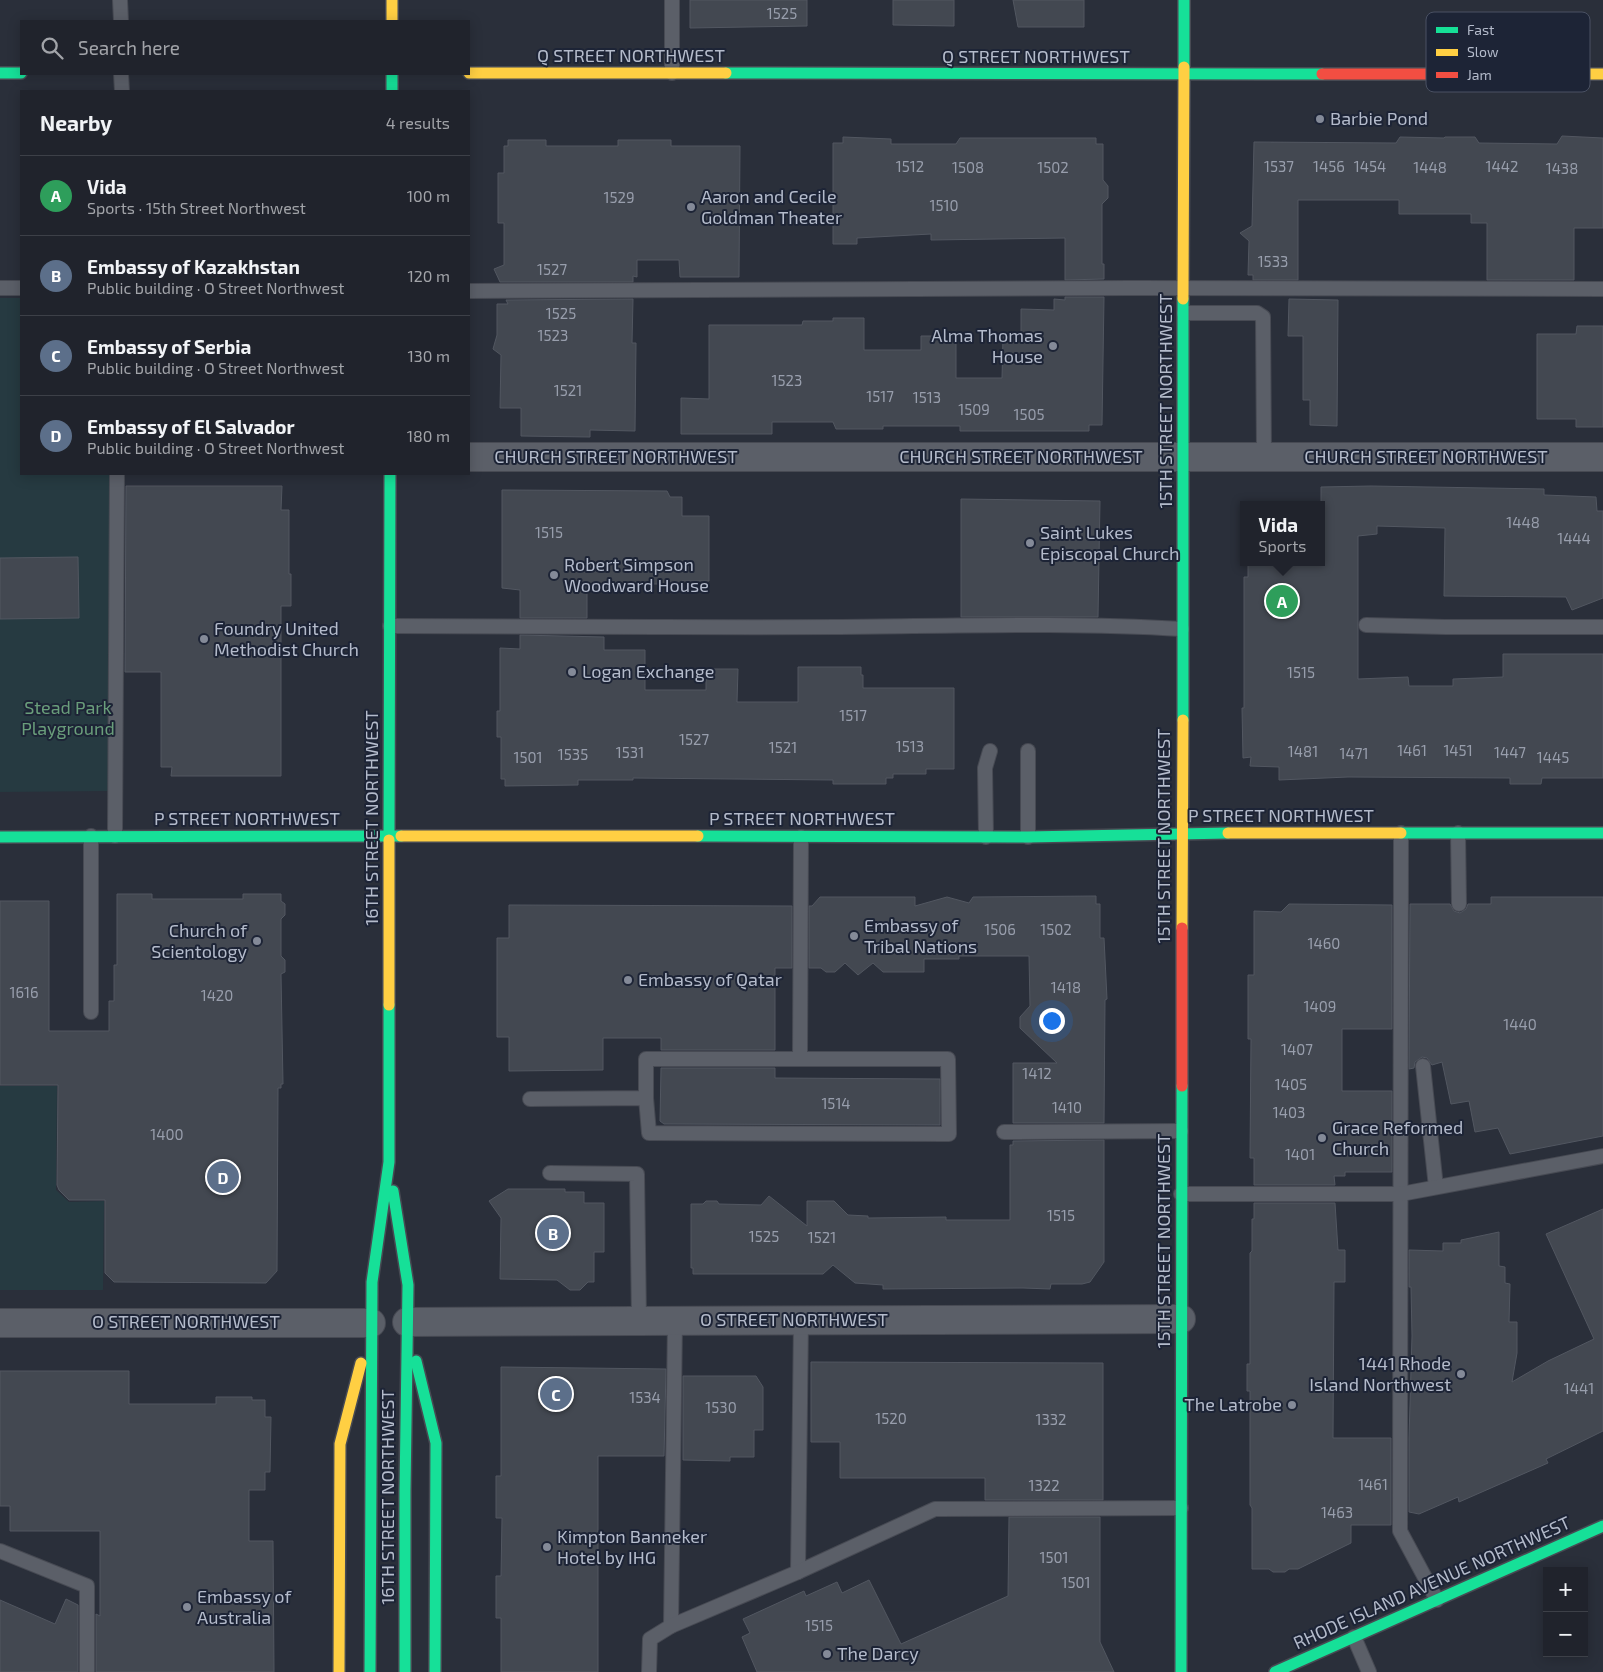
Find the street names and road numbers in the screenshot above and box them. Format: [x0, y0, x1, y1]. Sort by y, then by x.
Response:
street label: Q STREET NORTHWEST [537, 44, 725, 66]
street label: Q STREET NORTHWEST [942, 45, 1130, 67]
street label: 15TH STREET NORTHWEST [1154, 293, 1176, 509]
street label: CHURCH STREET NORTHWEST [494, 445, 738, 467]
street label: CHURCH STREET NORTHWEST [899, 445, 1143, 467]
street label: CHURCH STREET NORTHWEST [1304, 445, 1548, 467]
street label: 16TH STREET NORTHWEST [360, 710, 382, 926]
street label: 15TH STREET NORTHWEST [1152, 728, 1174, 944]
street label: P STREET NORTHWEST [1188, 804, 1375, 826]
street label: P STREET NORTHWEST [154, 807, 341, 829]
street label: P STREET NORTHWEST [709, 807, 896, 829]
street label: 15TH STREET NORTHWEST [1152, 1133, 1174, 1349]
street label: O STREET NORTHWEST [700, 1308, 888, 1330]
street label: O STREET NORTHWEST [92, 1310, 280, 1332]
street label: 16TH STREET NORTHWEST [376, 1389, 398, 1605]
street label: RHODE ISLAND AVENUE NORTHWEST [1290, 1511, 1574, 1653]

